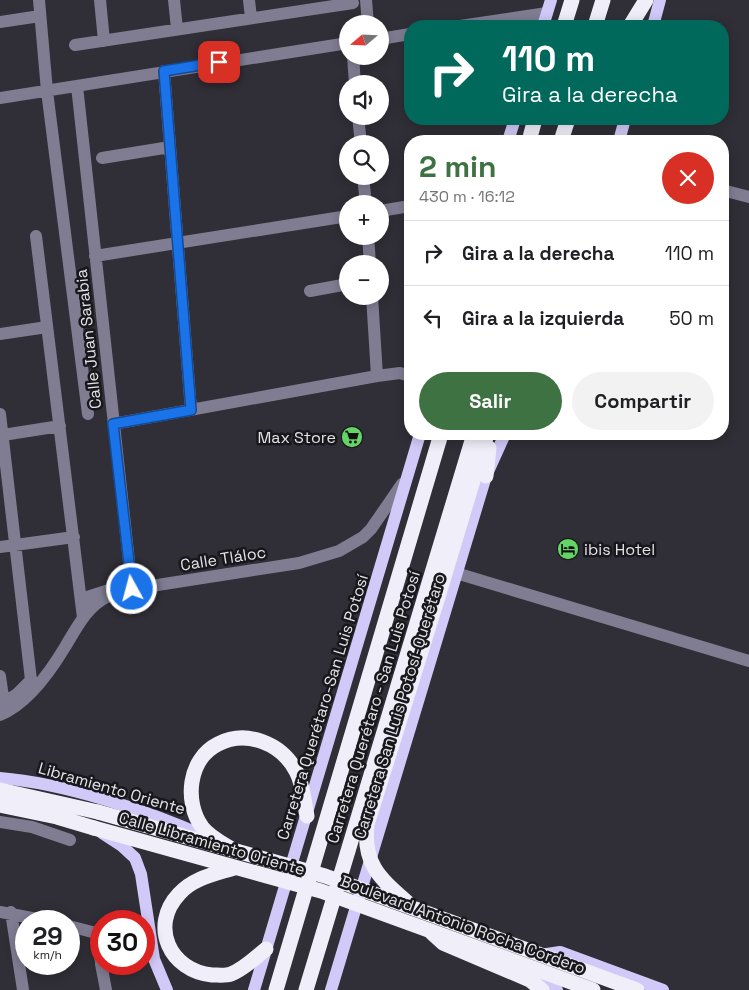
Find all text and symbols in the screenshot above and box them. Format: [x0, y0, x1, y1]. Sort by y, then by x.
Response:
north arrow [339, 15, 389, 65]
map controls [339, 15, 389, 305]
text: 110 m [502, 37, 595, 81]
icon: right [419, 40, 484, 105]
pin [198, 41, 240, 83]
icon: arrive [205, 48, 233, 76]
button: sound [339, 75, 389, 125]
text: Gira a la derecha [502, 80, 678, 108]
button: search [339, 135, 389, 185]
text: 2 min [419, 147, 497, 186]
button: close [662, 152, 714, 204]
text: 430 m · 16:12 [419, 186, 515, 207]
button: + [339, 195, 389, 245]
icon: right [419, 239, 447, 267]
text: Gira a la derecha [462, 241, 614, 266]
text: 110 m [665, 241, 714, 266]
button: − [339, 255, 389, 305]
street label: Calle Juan Sarabia [71, 268, 106, 410]
icon: left [419, 304, 447, 332]
text: Gira a la izquierda [462, 306, 624, 331]
text: 50 m [669, 306, 714, 331]
button: Salir [419, 372, 562, 430]
button: Compartir [572, 372, 714, 430]
supermarket icon: Max Store [340, 425, 364, 449]
place label: Max Store [257, 427, 336, 448]
hotel icon: ibis Hotel [556, 537, 580, 561]
place label: ibis Hotel [584, 539, 655, 560]
street label: Calle Tláloc [179, 541, 267, 576]
position arrow [105, 562, 157, 614]
street label: Carretera Querétaro - San Luis Potosí [322, 568, 425, 846]
street label: Carretera San Luis Potosí-Querétaro [349, 571, 450, 841]
street label: Carretera Querétaro-San Luis Potosí [272, 572, 373, 842]
street label: Libramiento Oriente [36, 757, 188, 820]
street label: Calle Libramiento Oriente [116, 807, 307, 880]
street label: Boulevard Antonio Rocha Cordero [337, 870, 588, 979]
speed limit sign: 30 [90, 910, 155, 975]
text: 29 [32, 920, 63, 952]
text: km/h [33, 947, 62, 963]

